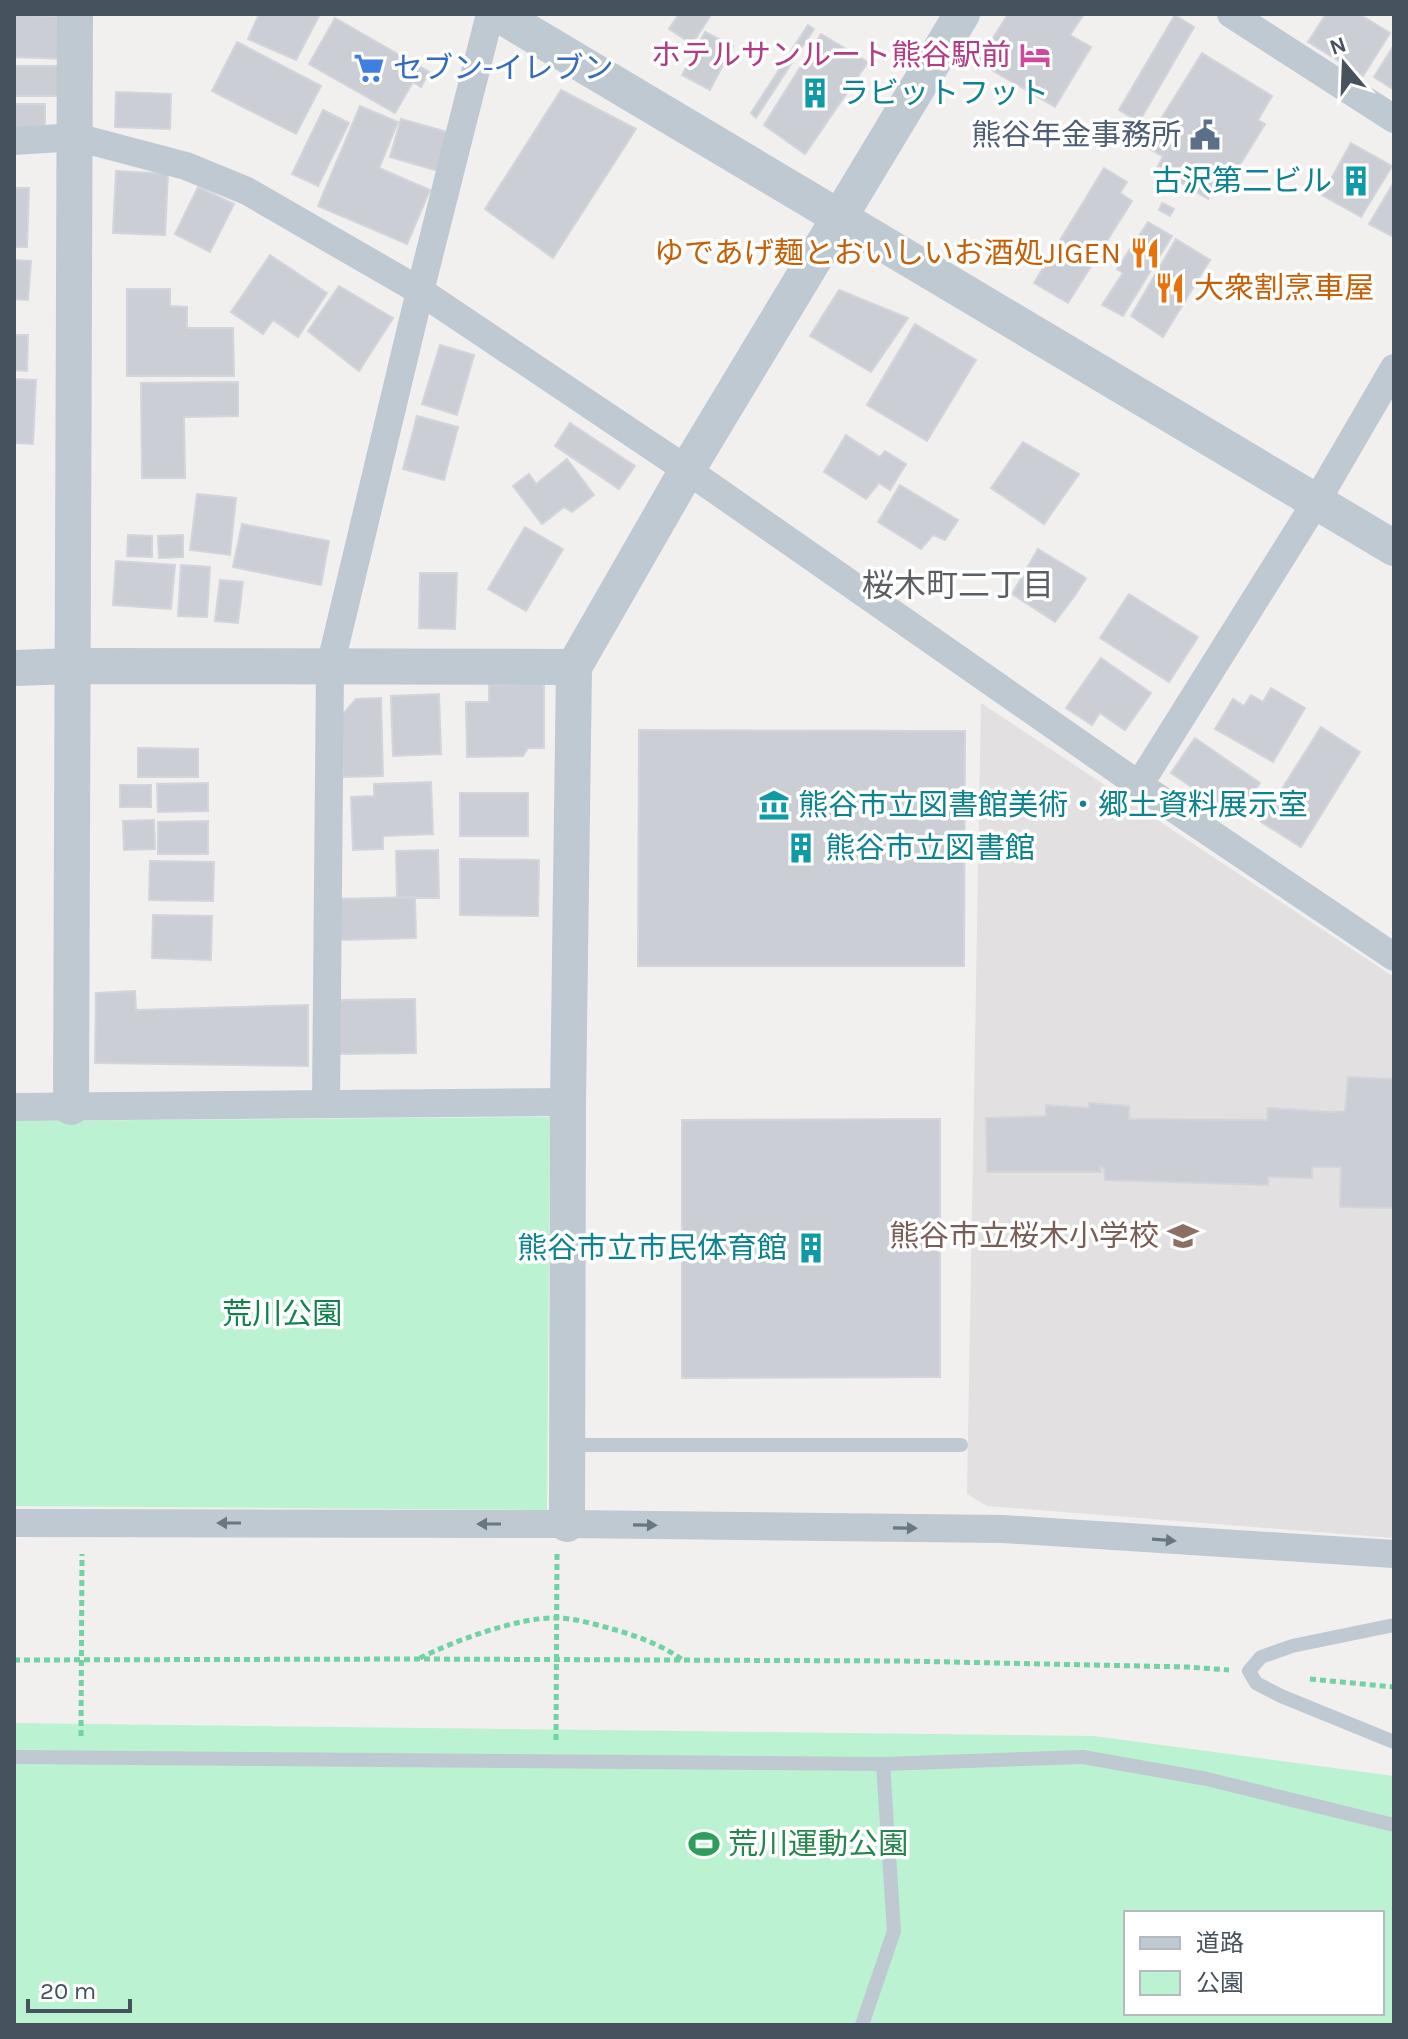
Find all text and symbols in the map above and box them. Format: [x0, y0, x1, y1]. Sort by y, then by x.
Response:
north arrow [1304, 24, 1384, 104]
text: N [1326, 31, 1350, 61]
place label: ホテルサンルート熊谷駅前 [651, 37, 1011, 73]
hotel icon: ホテルサンルート熊谷駅前 [1018, 38, 1052, 72]
place label: セブン-イレブン [393, 50, 613, 86]
supermarket icon: セブン-イレブン [352, 51, 386, 85]
place label: ラビットフット [839, 75, 1049, 111]
building icon: ラビットフット [798, 76, 832, 110]
place label: 熊谷年金事務所 [971, 117, 1181, 153]
public building icon: 熊谷年金事務所 [1188, 118, 1222, 152]
place label: 古沢第二ビル [1152, 163, 1332, 199]
building icon: 古沢第二ビル [1339, 164, 1373, 198]
place label: ゆであげ麺とおいしいお酒処JIGEN [654, 235, 1121, 271]
restaurant icon: ゆであげ麺とおいしいお酒処JIGEN [1128, 236, 1162, 270]
place label: 大衆割烹車屋 [1194, 270, 1374, 306]
restaurant icon: 大衆割烹車屋 [1153, 271, 1187, 305]
district label: 桜木町二丁目 [862, 567, 1054, 604]
place label: 熊谷市立図書館美術・郷土資料展示室 [798, 787, 1308, 823]
museum icon: 熊谷市立図書館美術・郷土資料展示室 [757, 788, 791, 822]
place label: 熊谷市立図書館 [825, 830, 1035, 866]
building icon: 熊谷市立図書館 [784, 831, 818, 865]
place label: 熊谷市立桜木小学校 [889, 1218, 1159, 1254]
school or university icon: 熊谷市立桜木小学校 [1166, 1219, 1200, 1253]
place label: 熊谷市立市民体育館 [517, 1230, 787, 1266]
building icon: 熊谷市立市民体育館 [794, 1231, 828, 1265]
park label: 荒川公園 [222, 1296, 342, 1332]
one-way arrow [216, 1517, 241, 1529]
one-way arrow [476, 1518, 501, 1530]
one-way arrow [633, 1518, 658, 1531]
one-way arrow [893, 1522, 918, 1534]
one-way arrow [1152, 1533, 1177, 1546]
place label: 荒川運動公園 [728, 1826, 908, 1862]
sports icon: 荒川運動公園 [687, 1827, 721, 1861]
legend [1124, 1911, 1384, 2015]
text: 道路 [1196, 1929, 1244, 1957]
scale bar [28, 1963, 130, 2013]
text: 公園 [1196, 1969, 1244, 1997]
text: 20 m [40, 1977, 96, 2005]

